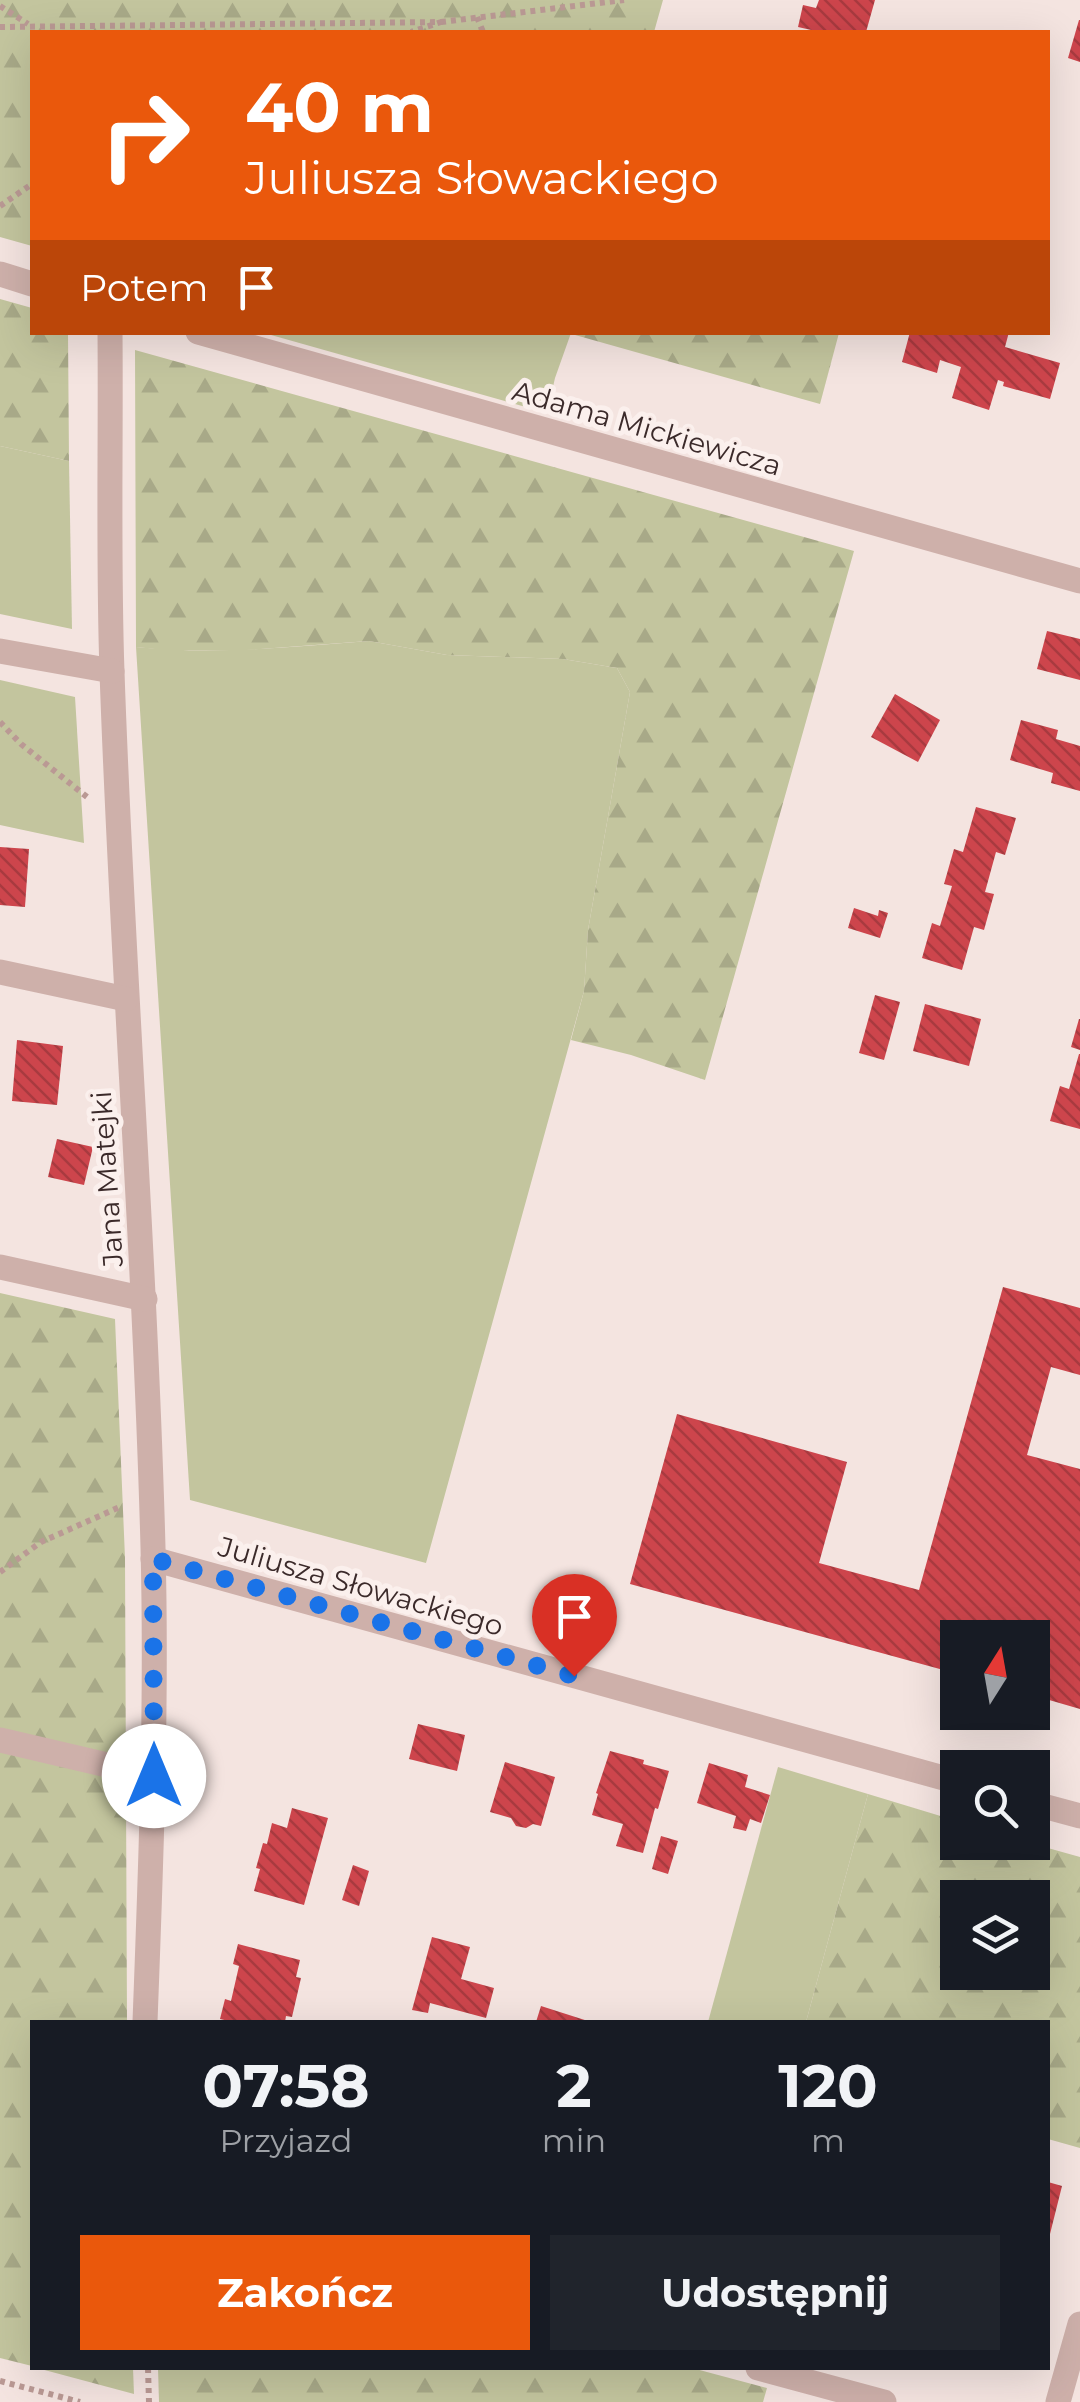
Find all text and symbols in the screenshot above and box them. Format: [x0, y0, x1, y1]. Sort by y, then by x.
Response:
text: 40 m [245, 64, 434, 150]
icon: right [80, 70, 210, 200]
text: Juliusza Słowackiego [245, 150, 719, 205]
icon: arrive [229, 260, 284, 315]
text: Potem [80, 264, 209, 311]
street label: Adama Mickiewicza [509, 373, 785, 483]
street label: Jana Matejki [84, 1090, 130, 1269]
street label: Juliusza Słowackiego [214, 1529, 507, 1643]
pin [532, 1574, 617, 1677]
icon: arrive [547, 1589, 602, 1644]
north arrow [940, 1620, 1050, 1730]
map controls [940, 1620, 1050, 1990]
position arrow [102, 1724, 206, 1828]
button: search [940, 1750, 1050, 1860]
button: layers [940, 1880, 1050, 1990]
text: 07:58 [202, 2049, 370, 2122]
text: 2 [556, 2049, 592, 2122]
text: 120 [778, 2049, 878, 2122]
text: Przyjazd [219, 2121, 352, 2160]
text: min [542, 2121, 606, 2160]
text: m [811, 2121, 845, 2160]
button: Zakończ [80, 2235, 530, 2350]
button: Udostępnij [550, 2235, 1000, 2350]

